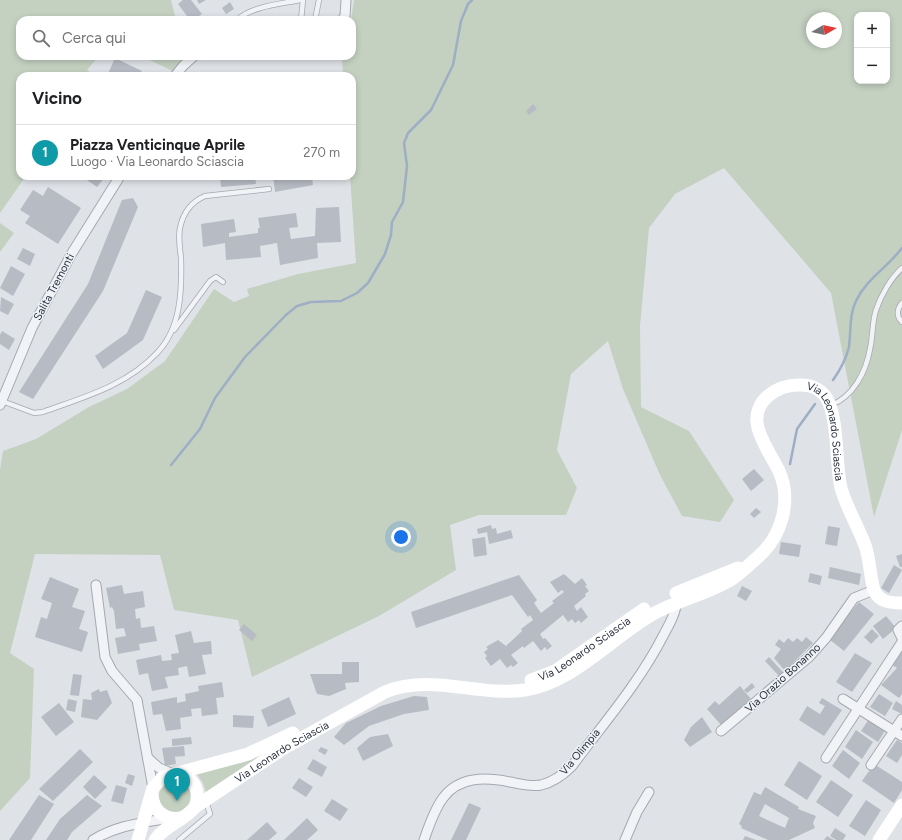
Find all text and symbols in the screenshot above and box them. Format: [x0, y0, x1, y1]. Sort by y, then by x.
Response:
north arrow [806, 12, 842, 48]
map controls [854, 12, 890, 84]
button: + [854, 12, 890, 48]
search box [16, 16, 356, 60]
icon: search [30, 27, 52, 49]
text: Cerca qui [62, 29, 126, 47]
button: − [854, 48, 890, 84]
text: Vicino [32, 88, 82, 108]
text: Piazza Venticinque Aprile [70, 136, 245, 154]
text: 1 [42, 145, 48, 160]
text: 270 m [303, 145, 340, 160]
text: Luogo · Via Leonardo Sciascia [70, 154, 244, 169]
street label: Salita Tremonti [31, 251, 77, 323]
street label: Via Leonardo Sciascia [805, 379, 846, 482]
your location [391, 527, 411, 547]
street label: Via Leonardo Sciascia [536, 614, 633, 683]
street label: Via Orazio Bonanno [743, 641, 823, 715]
street label: Via Leonardo Sciascia [232, 718, 331, 785]
street label: Via Olimpia [557, 726, 603, 778]
pin: 1 [164, 768, 190, 801]

